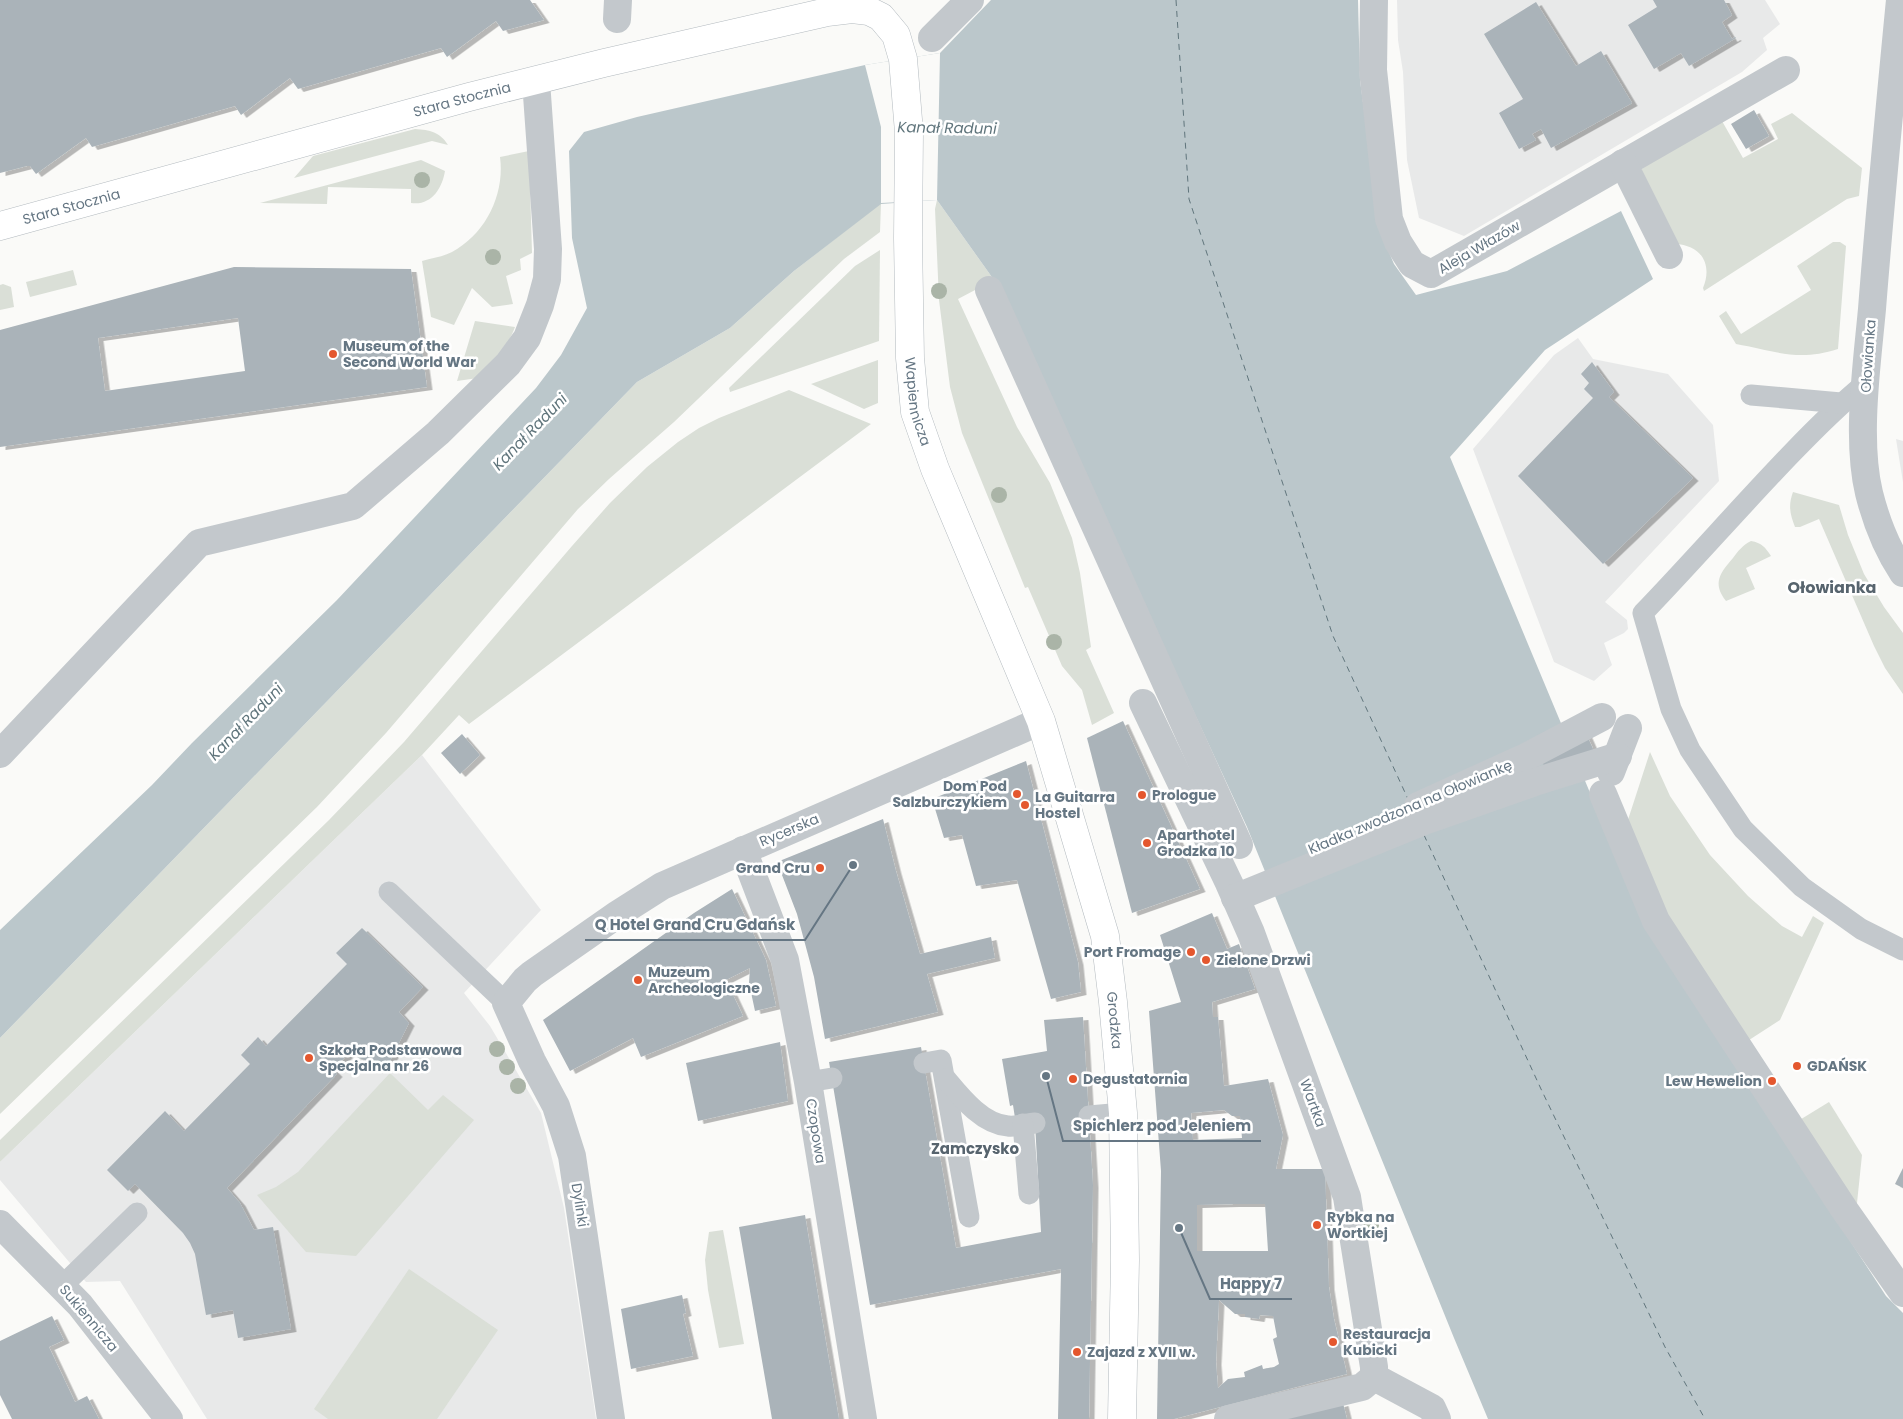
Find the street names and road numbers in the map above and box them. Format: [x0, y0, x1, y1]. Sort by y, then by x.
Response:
street label: Stara Stocznia [411, 77, 513, 122]
street label: Stara Stocznia [20, 183, 122, 229]
street label: Aleja Włazów [1434, 215, 1524, 279]
street label: Ołowianka [1855, 319, 1881, 393]
street label: Wapiennicza [900, 356, 936, 449]
street label: Kładka zwodzona na Ołowiankę [1305, 755, 1515, 859]
street label: Rycerska [756, 809, 822, 851]
street label: Grodzka [1102, 990, 1127, 1050]
street label: Wartka [1295, 1076, 1331, 1130]
street label: Czopowa [801, 1097, 831, 1165]
street label: Dylinki [567, 1182, 593, 1228]
street label: Sukiennicza [55, 1280, 123, 1356]

